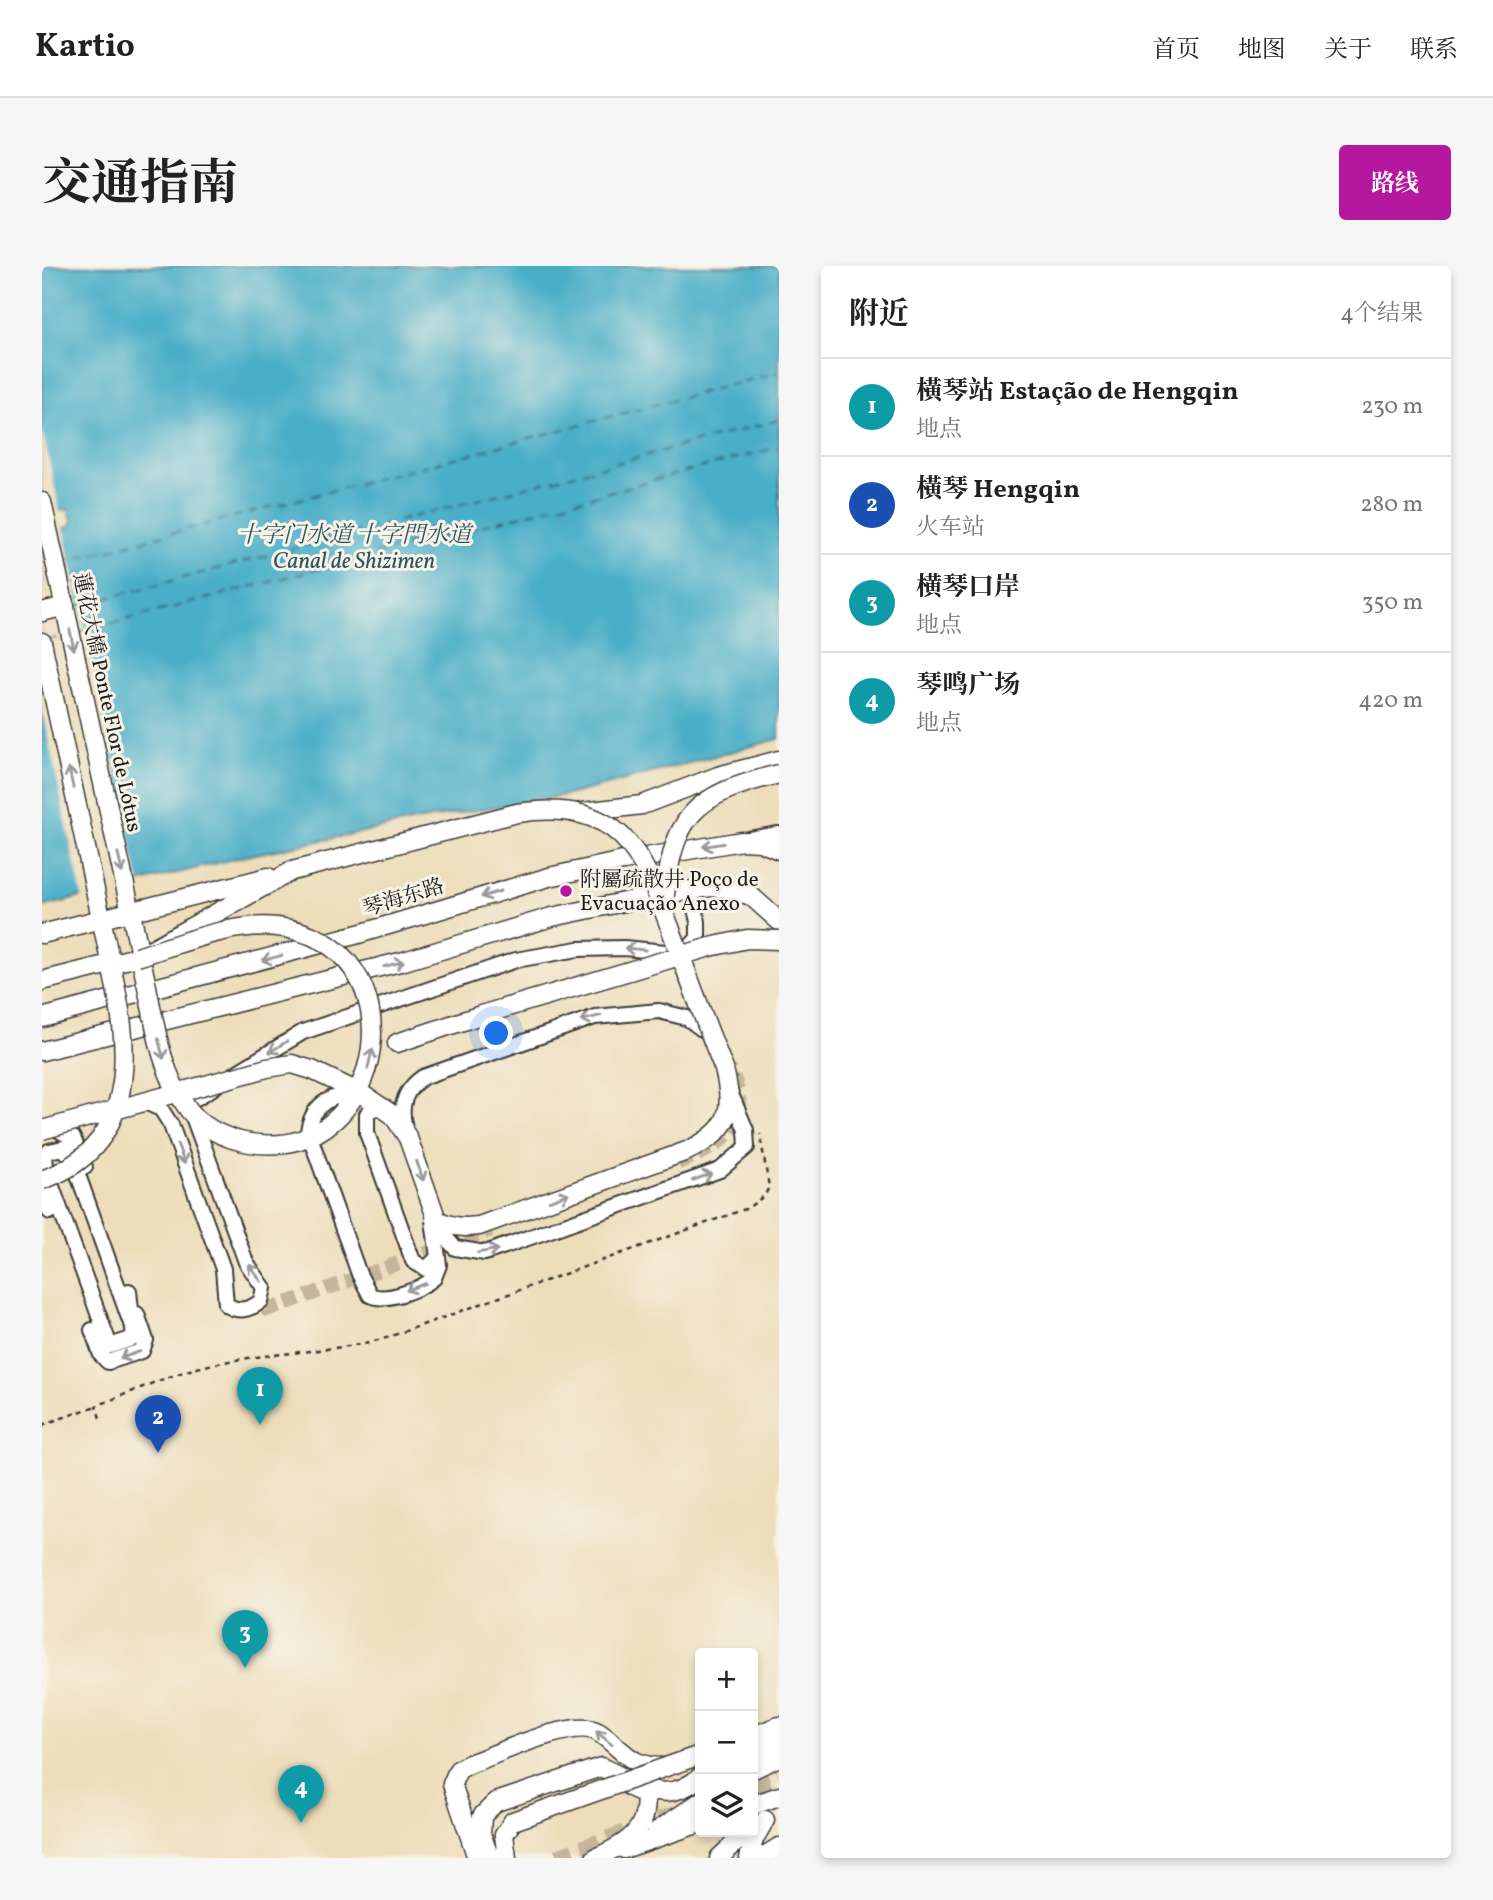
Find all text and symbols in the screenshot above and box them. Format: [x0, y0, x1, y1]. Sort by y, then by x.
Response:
text: Kartio [35, 25, 135, 71]
text: 首页 [1152, 34, 1200, 68]
text: 地图 [1238, 34, 1286, 68]
text: 关于 [1324, 34, 1372, 68]
text: 联系 [1410, 34, 1458, 68]
button: 路线 [1339, 145, 1451, 220]
text: 交通指南 [42, 152, 238, 221]
text: 附近 [849, 294, 909, 336]
text: 4个结果 [1340, 298, 1423, 330]
text: 橫琴站 Estação de Hengqin [916, 374, 1239, 410]
text: 1 [867, 391, 877, 423]
text: 230 m [1361, 391, 1423, 423]
text: 地点 [916, 414, 962, 446]
text: 橫琴 Hengqin [916, 472, 1080, 508]
text: 2 [866, 489, 878, 521]
text: 280 m [1360, 489, 1423, 521]
text: 火车站 [916, 512, 985, 544]
water label: 十字门水道 十字門水道 Canal de Shizimen [237, 520, 474, 578]
street label: 蓮花大橋 Ponte Flor de Lótus [65, 570, 148, 835]
text: 横琴口岸 [916, 570, 1020, 606]
text: 3 [866, 587, 878, 619]
text: 350 m [1362, 587, 1423, 619]
text: 地点 [916, 610, 962, 642]
one-way arrow [65, 628, 79, 651]
text: 琴鸣广场 [916, 668, 1020, 704]
text: 4 [865, 685, 879, 717]
text: 420 m [1358, 685, 1423, 717]
text: 地点 [916, 708, 962, 740]
one-way arrow [63, 767, 77, 790]
one-way arrow [702, 839, 725, 852]
one-way arrow [113, 851, 127, 874]
place label: 附屬疏散井 Poço de Evacuação Anexo [580, 866, 759, 919]
street label: 琴海东路 [359, 872, 448, 925]
marker: 附屬疏散井 Poço de Evacuação Anexo [558, 883, 574, 899]
one-way arrow [480, 889, 502, 901]
one-way arrow [624, 942, 647, 955]
one-way arrow [261, 952, 284, 965]
one-way arrow [382, 957, 404, 970]
one-way arrow [581, 1013, 603, 1026]
your location [479, 1016, 513, 1050]
one-way arrow [155, 1037, 168, 1060]
one-way arrow [269, 1041, 289, 1055]
one-way arrow [364, 1048, 377, 1071]
one-way arrow [175, 1143, 188, 1165]
one-way arrow [415, 1160, 427, 1182]
one-way arrow [691, 1169, 713, 1182]
one-way arrow [548, 1190, 570, 1202]
one-way arrow [476, 1244, 499, 1258]
one-way arrow [247, 1265, 262, 1283]
one-way arrow [405, 1282, 427, 1294]
one-way arrow [120, 1350, 142, 1362]
pin: 1 [237, 1367, 283, 1425]
pin: 2 [135, 1395, 181, 1453]
pin: 3 [222, 1610, 268, 1668]
map controls [695, 1648, 758, 1837]
button: + [695, 1648, 758, 1711]
button: − [695, 1711, 758, 1774]
one-way arrow [596, 1731, 614, 1746]
pin: 4 [278, 1765, 324, 1823]
button: layers [695, 1774, 758, 1837]

